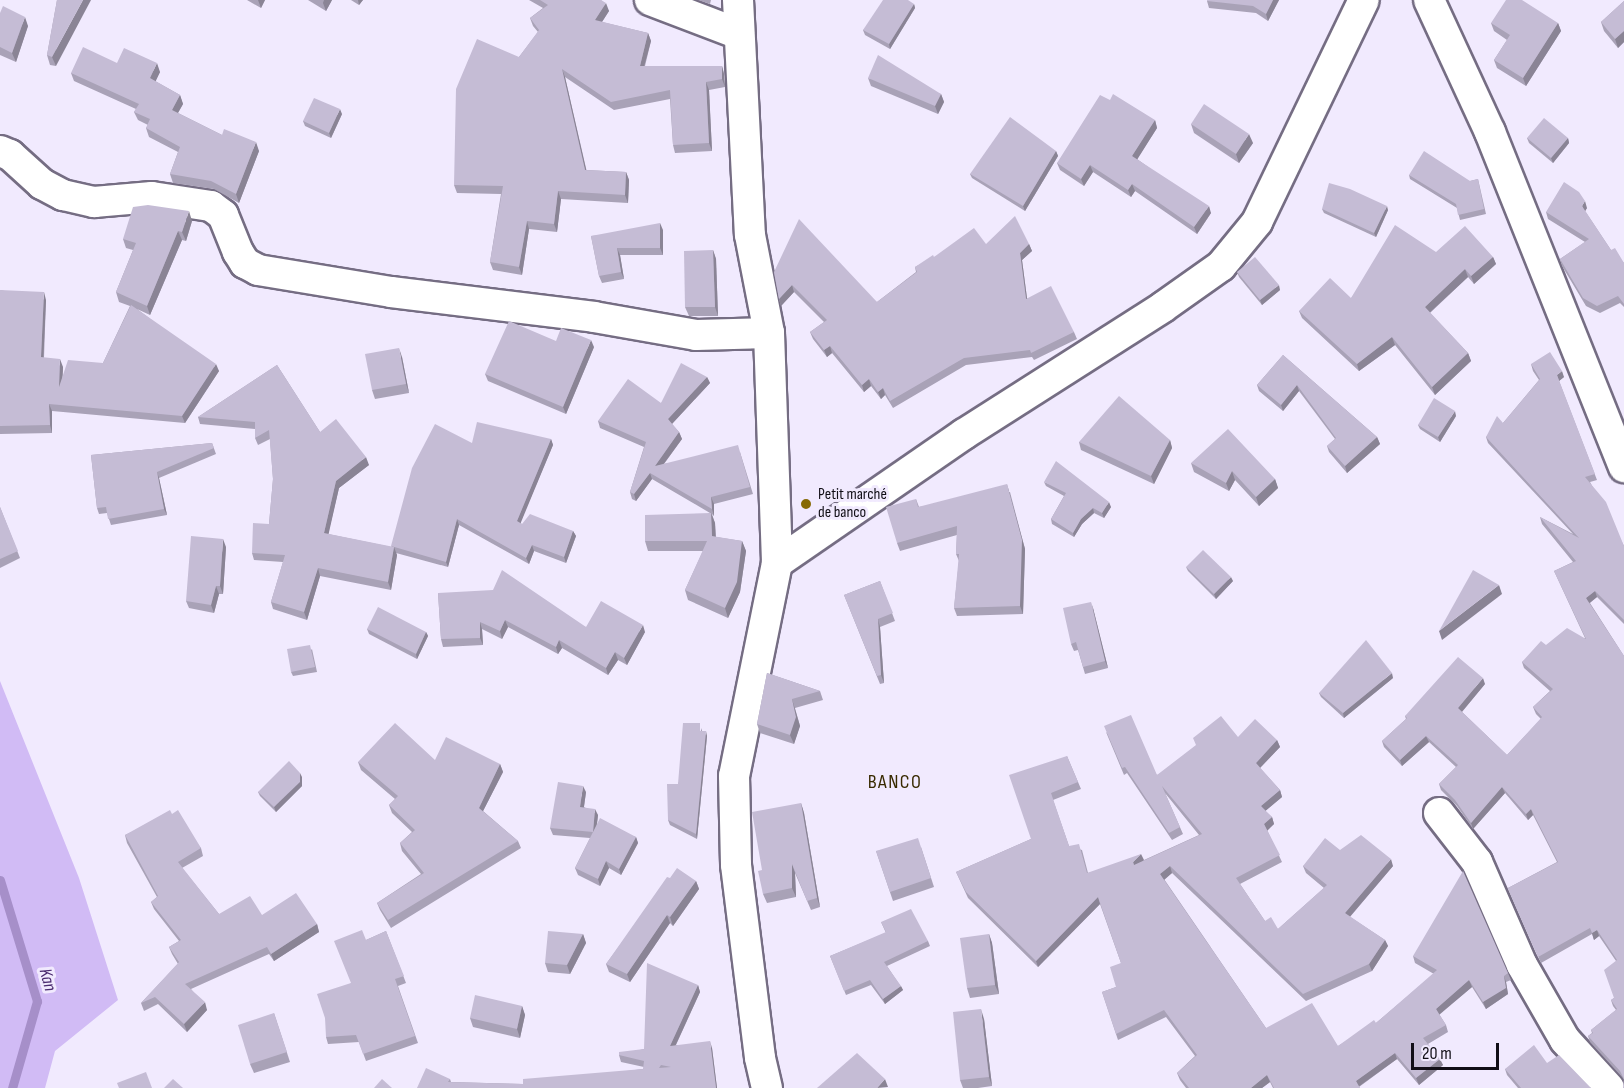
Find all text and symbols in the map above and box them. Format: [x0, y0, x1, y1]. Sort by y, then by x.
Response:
place label: Petit marché de banco [818, 485, 887, 523]
marker: Petit marché de banco [799, 497, 813, 511]
district label: BANCO [868, 770, 922, 794]
water label: Kan [34, 966, 60, 994]
scale bar [1414, 1031, 1502, 1069]
text: 20 m [1422, 1043, 1452, 1064]

